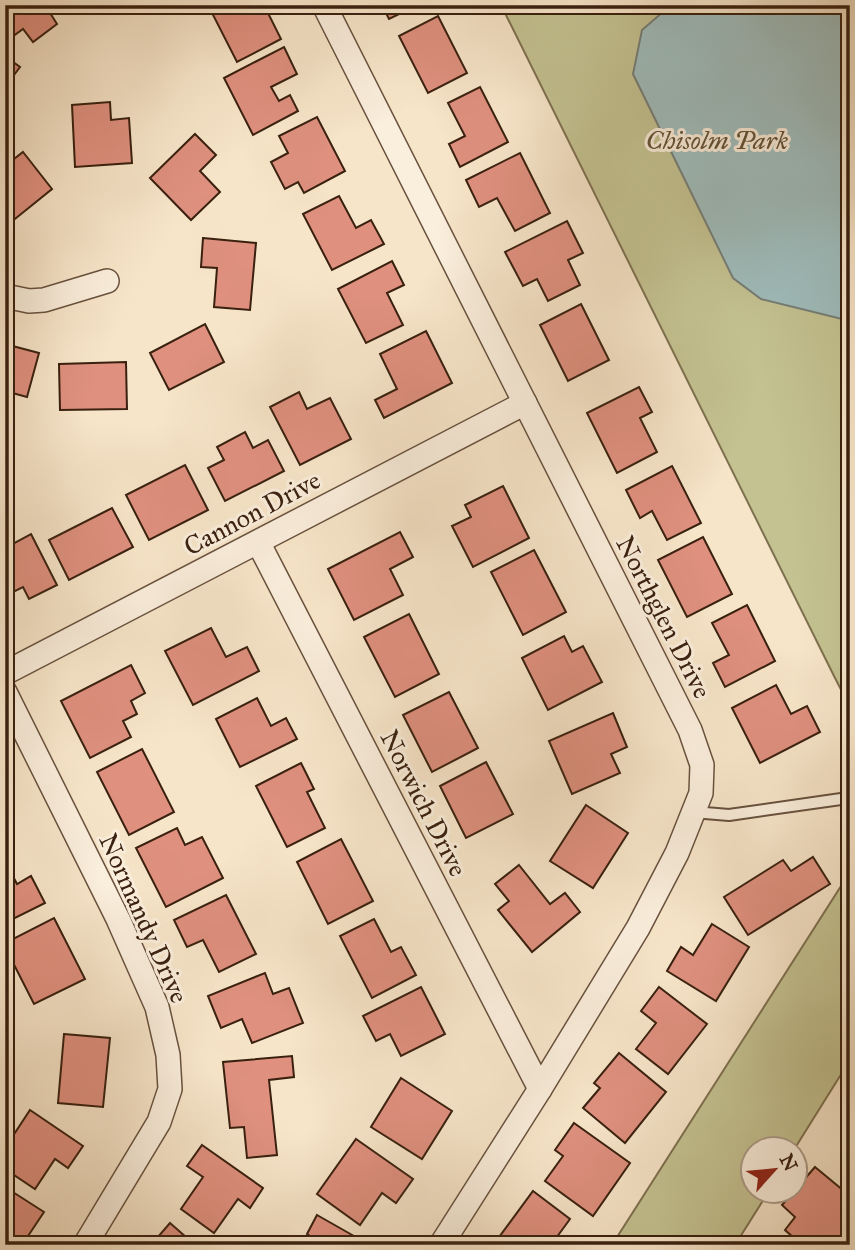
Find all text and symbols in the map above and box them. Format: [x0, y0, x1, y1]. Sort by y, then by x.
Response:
park label: Chisolm Park [646, 124, 789, 156]
street label: Cannon Drive [178, 464, 326, 562]
street label: Northglen Drive [609, 530, 719, 704]
street label: Norwich Drive [373, 724, 475, 882]
street label: Normandy Drive [92, 828, 196, 1008]
north arrow [740, 1134, 810, 1204]
text: N [775, 1150, 803, 1175]

